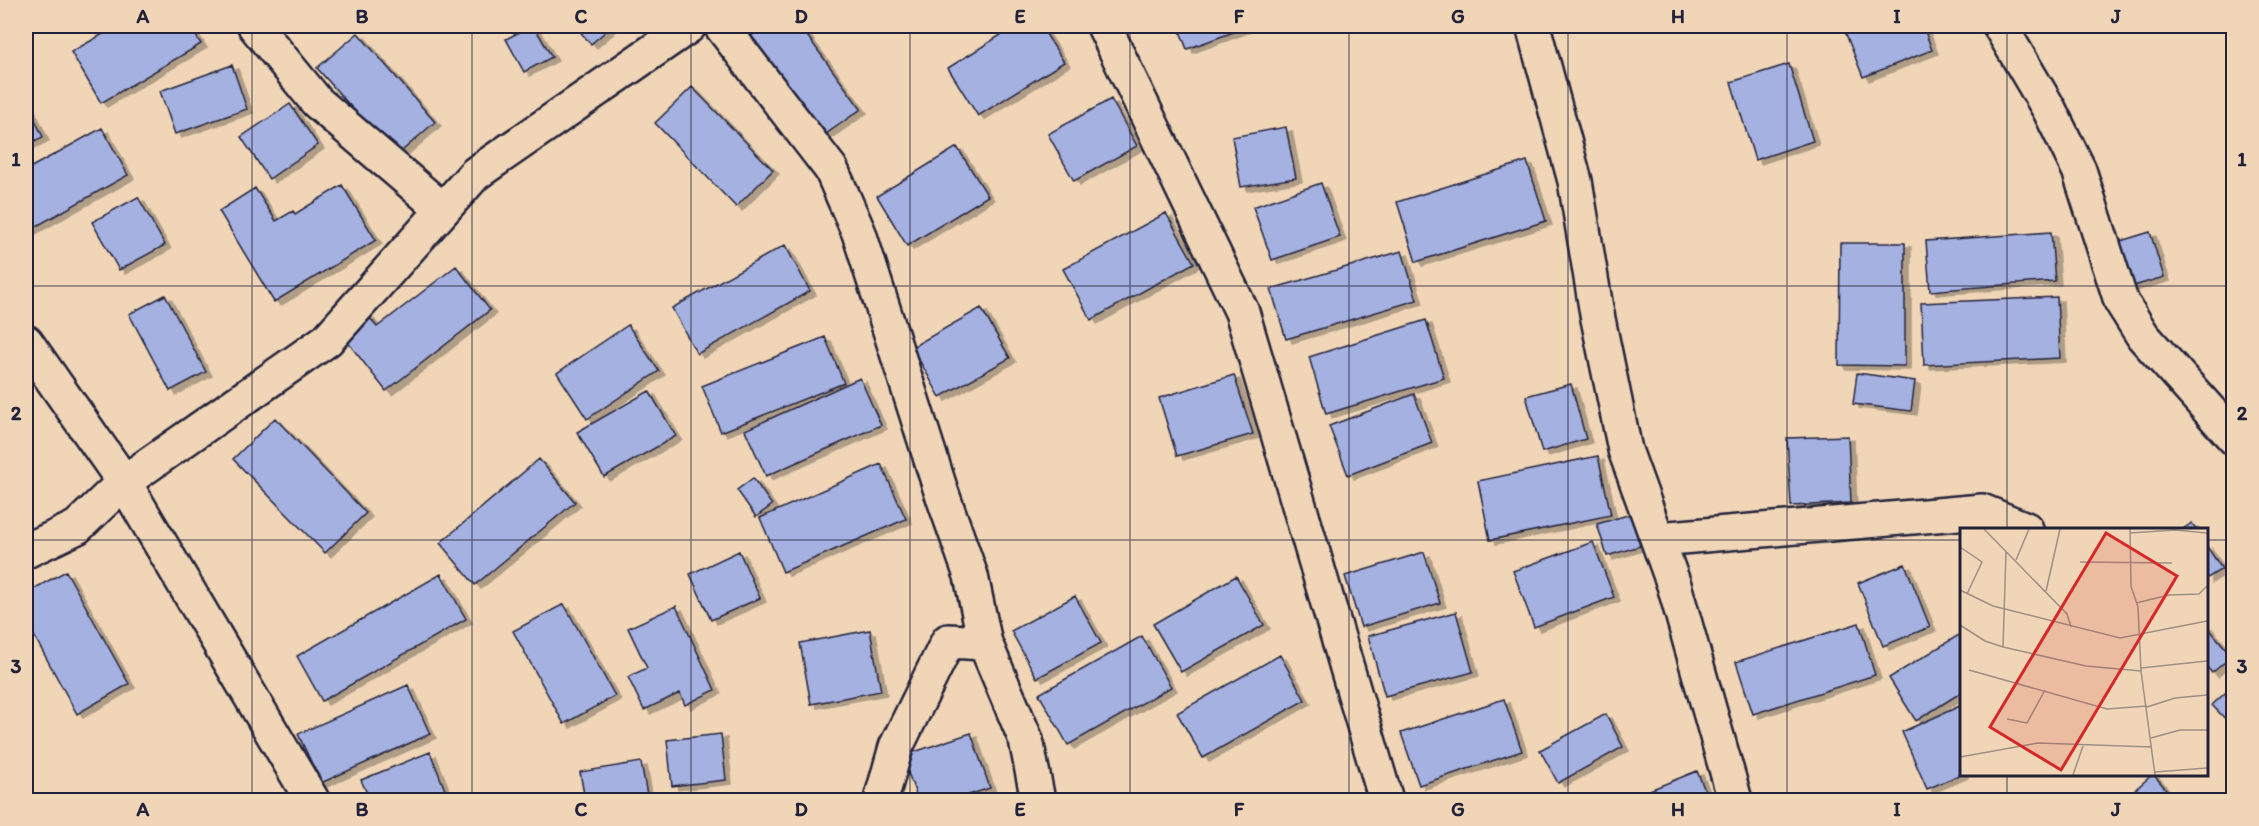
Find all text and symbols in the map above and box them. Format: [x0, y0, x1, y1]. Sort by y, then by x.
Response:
text: A [136, 4, 150, 28]
text: B [356, 4, 369, 28]
text: C [575, 4, 588, 28]
text: D [794, 4, 808, 28]
text: E [1014, 4, 1026, 28]
text: F [1234, 4, 1245, 28]
text: G [1451, 4, 1465, 28]
text: H [1671, 4, 1685, 28]
text: I [1893, 4, 1901, 28]
text: J [2110, 4, 2121, 28]
text: 1 [11, 147, 21, 171]
text: 1 [2237, 147, 2247, 171]
text: 2 [11, 401, 22, 425]
text: 2 [2237, 401, 2248, 425]
inset map [1960, 528, 2208, 775]
text: 3 [11, 654, 22, 678]
text: 3 [2237, 654, 2248, 678]
text: A [136, 797, 150, 821]
text: B [356, 797, 369, 821]
text: C [575, 797, 588, 821]
text: D [794, 797, 808, 821]
text: E [1014, 797, 1026, 821]
text: F [1234, 797, 1245, 821]
text: G [1451, 797, 1465, 821]
text: H [1671, 797, 1685, 821]
text: I [1893, 797, 1901, 821]
text: J [2110, 797, 2121, 821]

